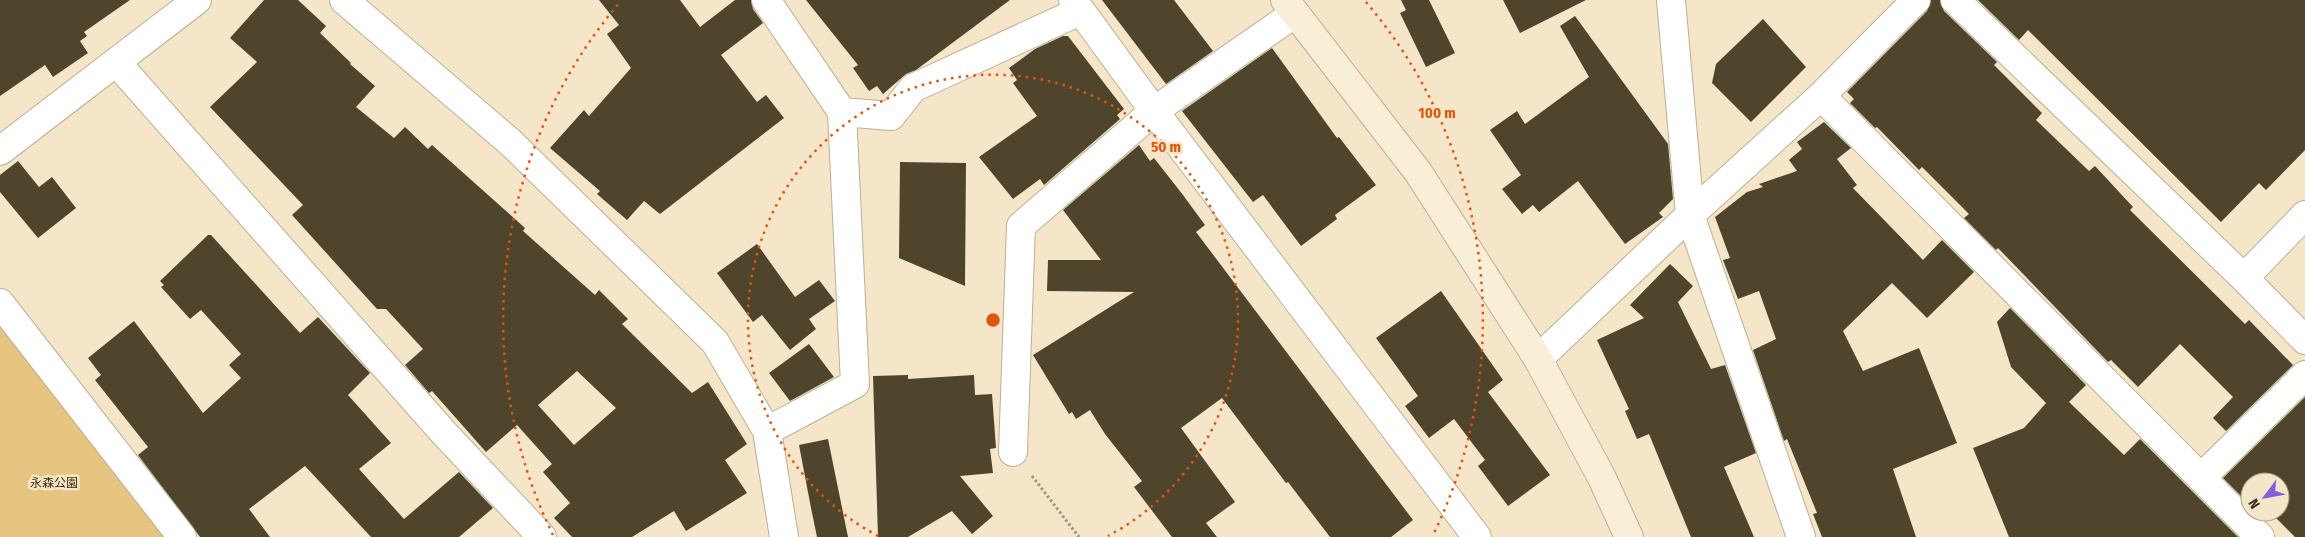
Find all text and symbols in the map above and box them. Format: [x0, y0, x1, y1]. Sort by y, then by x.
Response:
text: 100 m [1418, 104, 1456, 122]
text: 50 m [1151, 138, 1181, 156]
centre of rings [984, 311, 1002, 329]
north arrow [2240, 472, 2290, 522]
park label: 永森公園 [30, 476, 78, 490]
text: N [2245, 496, 2264, 512]

